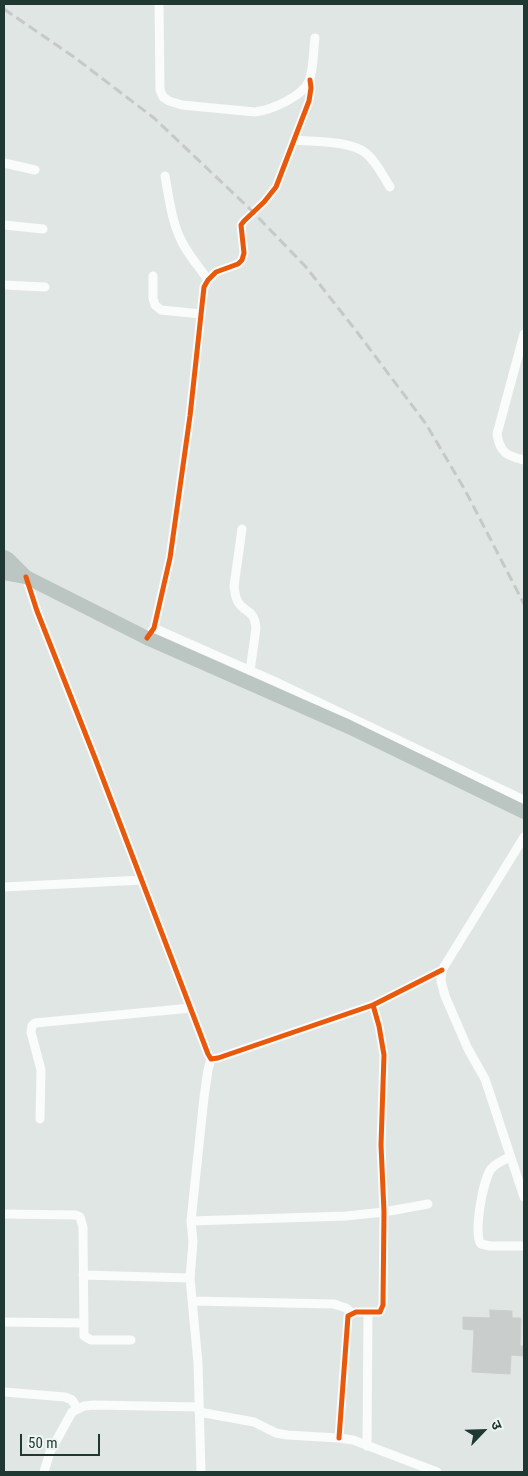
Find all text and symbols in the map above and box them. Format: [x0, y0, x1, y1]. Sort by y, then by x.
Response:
north arrow [458, 1406, 508, 1456]
text: उ [488, 1418, 506, 1432]
scale bar [22, 1424, 102, 1456]
text: 50 m [28, 1434, 58, 1452]

